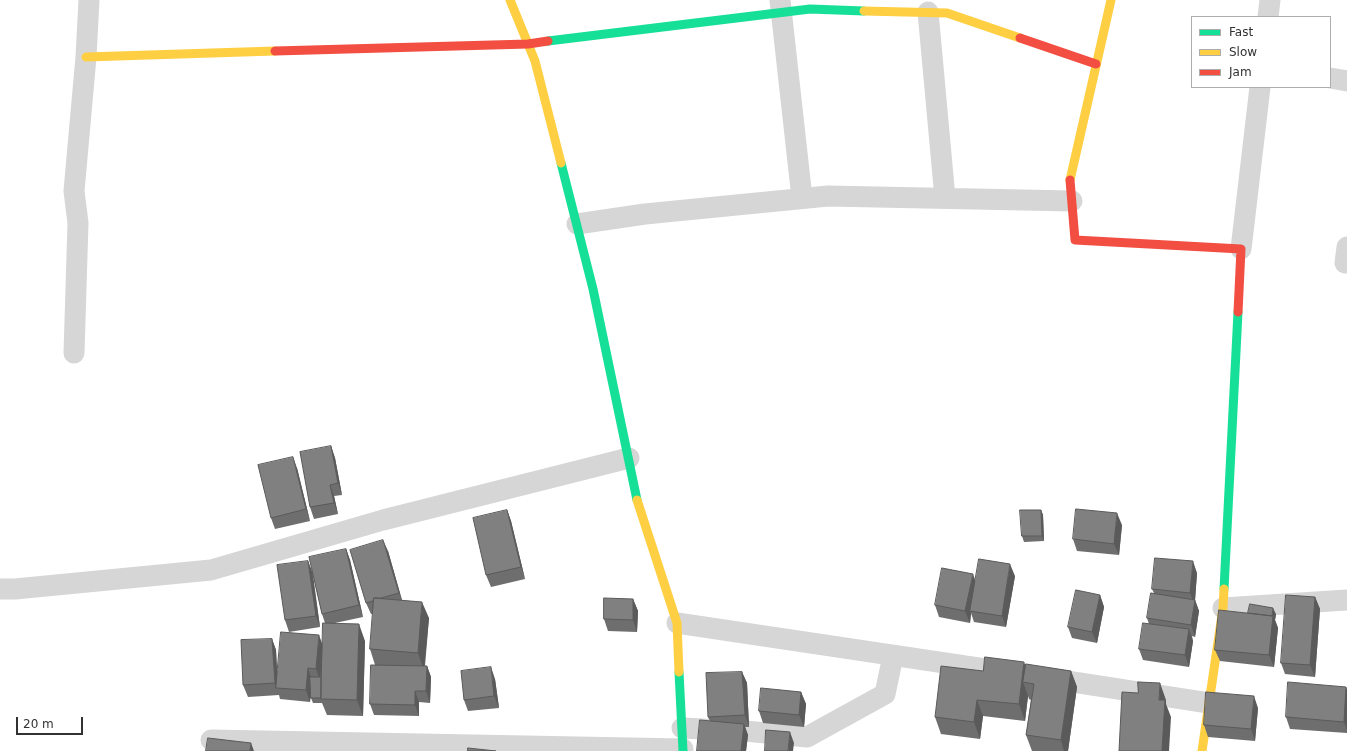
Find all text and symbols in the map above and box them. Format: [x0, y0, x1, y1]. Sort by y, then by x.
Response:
legend [1191, 16, 1331, 88]
text: Fast [1229, 25, 1253, 39]
text: Slow [1229, 45, 1257, 59]
text: Jam [1229, 65, 1252, 79]
scale bar [18, 709, 85, 735]
text: 20 m [23, 717, 54, 731]

